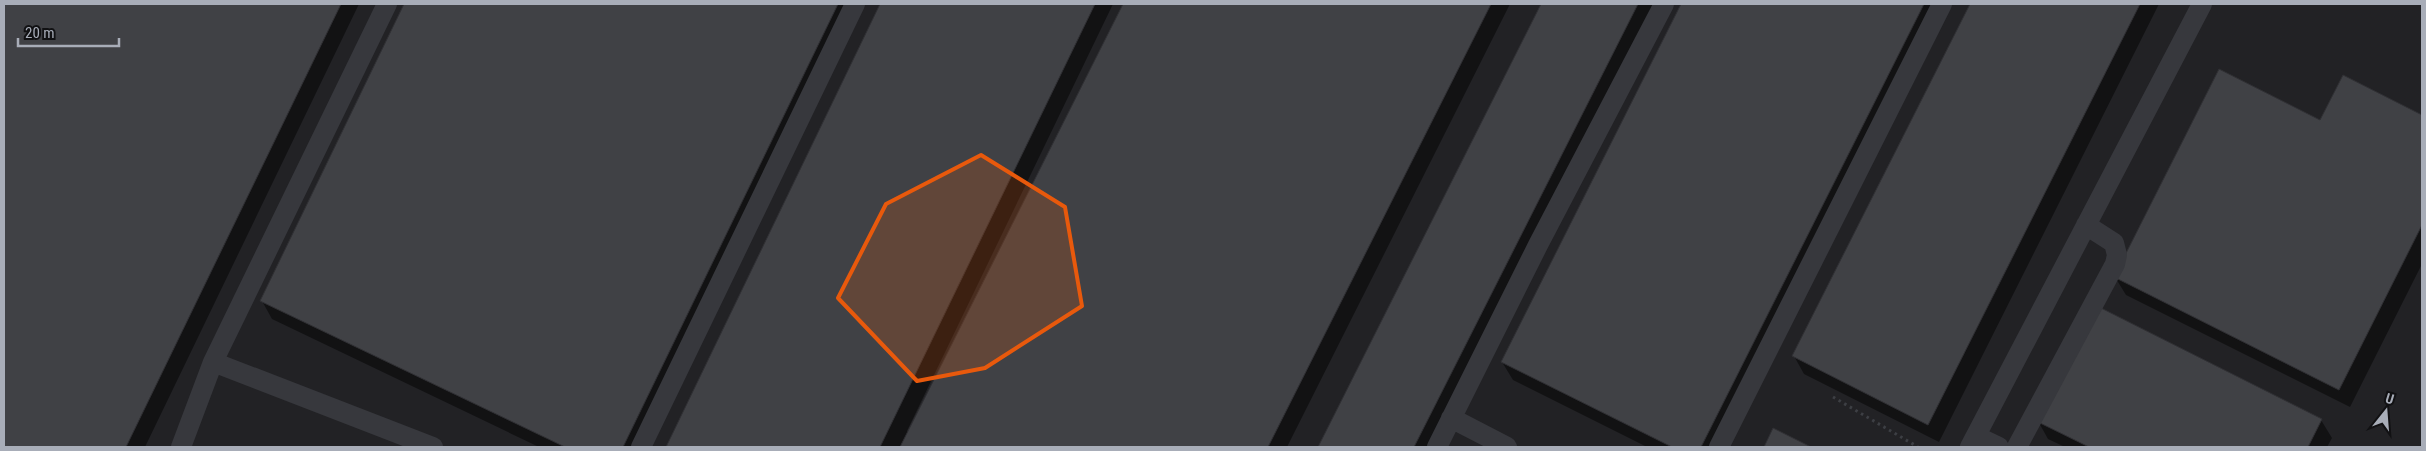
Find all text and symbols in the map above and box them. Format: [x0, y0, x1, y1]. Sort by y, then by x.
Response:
scale bar [18, 15, 119, 47]
text: 20 m [25, 24, 55, 42]
north arrow [2361, 386, 2411, 436]
text: U [2384, 390, 2396, 407]

